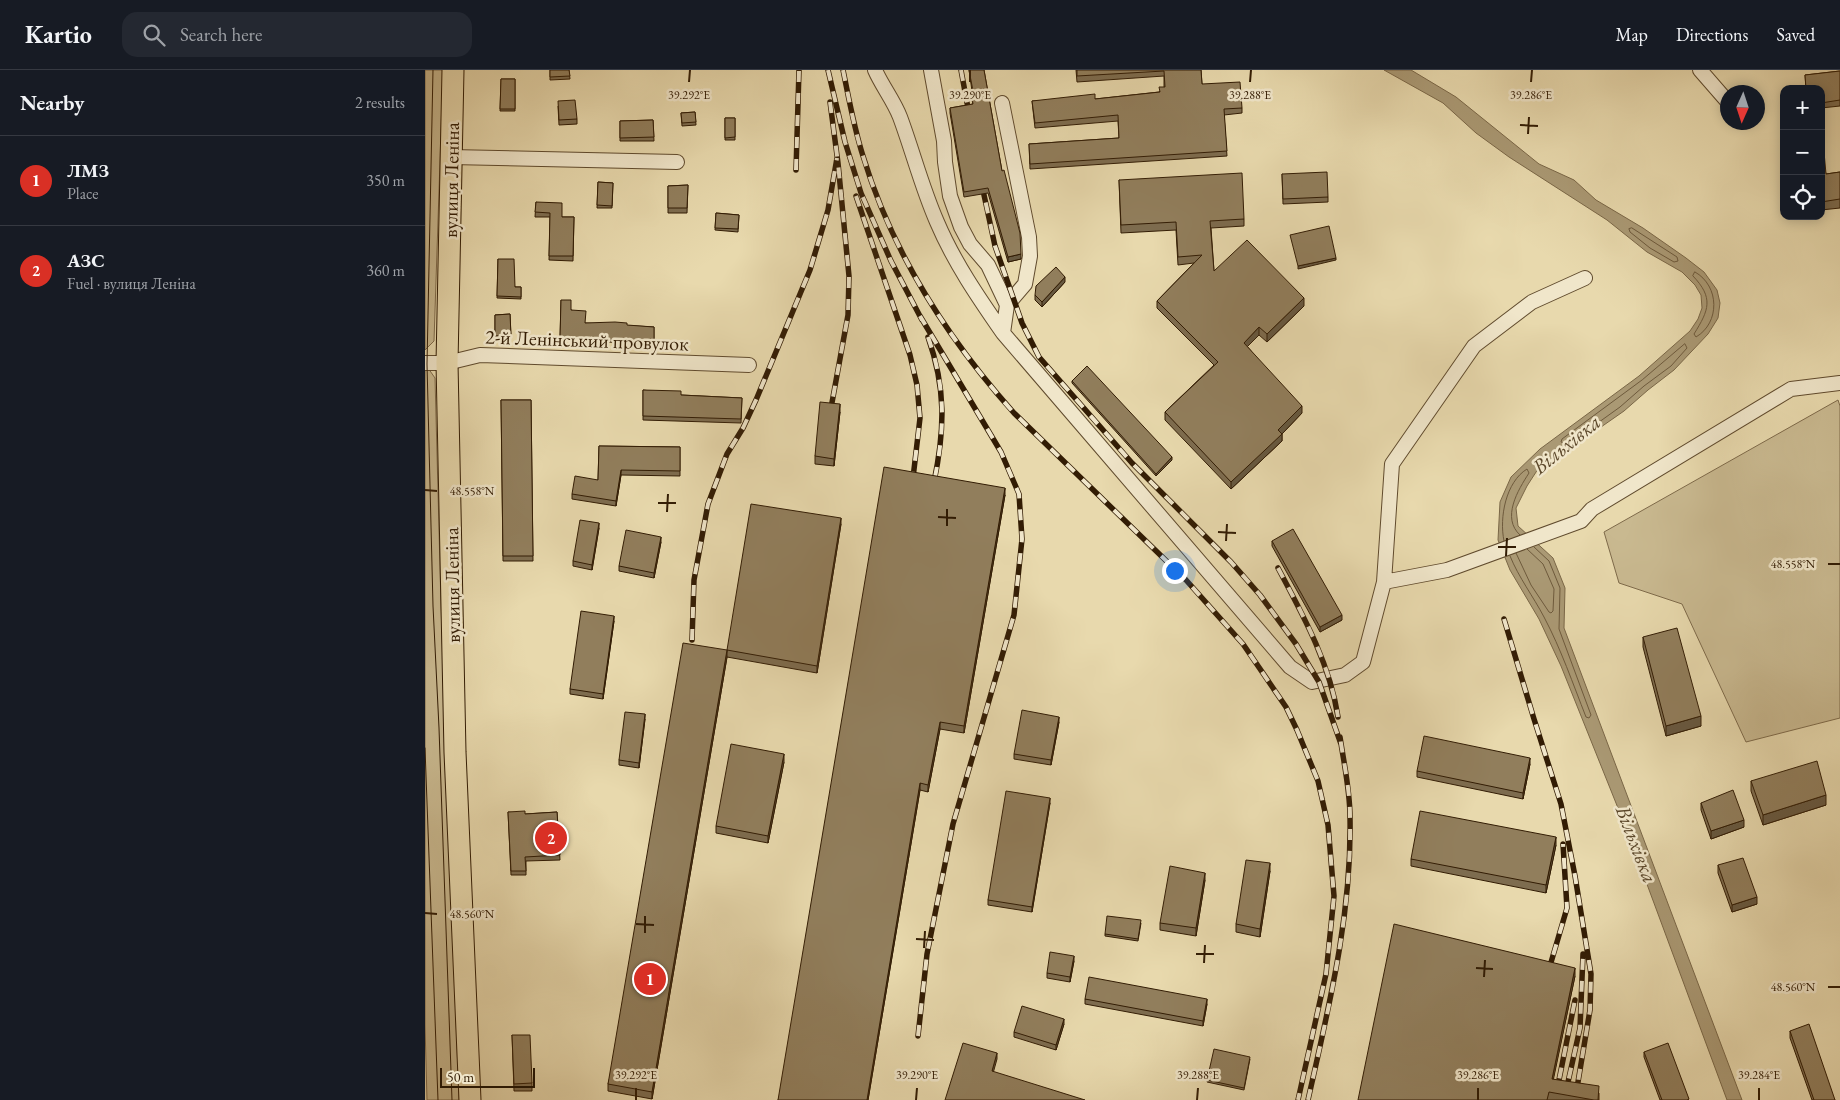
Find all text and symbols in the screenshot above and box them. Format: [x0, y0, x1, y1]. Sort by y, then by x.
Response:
search box [122, 12, 472, 57]
text: Kartio [25, 19, 92, 50]
icon: search [140, 21, 168, 49]
text: Search here [180, 22, 262, 47]
text: Map [1616, 23, 1648, 46]
text: Directions [1676, 23, 1748, 46]
text: Saved [1776, 23, 1815, 46]
north arrow [1720, 85, 1765, 130]
map controls [1780, 85, 1825, 220]
button: + [1780, 85, 1825, 130]
text: 39.292°E [668, 87, 710, 103]
text: 39.290°E [949, 87, 991, 103]
text: 39.288°E [1229, 87, 1271, 103]
text: 39.286°E [1510, 87, 1552, 103]
text: Nearby [20, 89, 84, 116]
text: 2 results [355, 92, 405, 113]
street label: вулиця Леніна [437, 122, 465, 238]
button: − [1780, 130, 1825, 175]
text: ЛМЗ [67, 158, 109, 183]
text: 1 [32, 170, 40, 191]
text: 350 m [366, 170, 405, 191]
button: locate [1780, 175, 1825, 220]
text: Place [67, 183, 99, 204]
text: АЗС [67, 248, 105, 273]
text: 2 [32, 260, 40, 281]
text: 360 m [366, 260, 405, 281]
text: Fuel · вулиця Леніна [67, 273, 196, 294]
street label: 2-й Ленінський провулок [485, 323, 690, 357]
water label: Вільхівка [1525, 408, 1606, 480]
text: 48.558°N [450, 483, 495, 499]
street label: вулиця Леніна [438, 527, 466, 643]
text: 48.558°N [1771, 556, 1816, 572]
your location [1162, 558, 1188, 584]
water label: Вільхівка [1610, 801, 1664, 886]
pin: 2 [535, 819, 567, 857]
text: 48.560°N [450, 906, 495, 922]
pin: 1 [634, 960, 666, 998]
text: 48.560°N [1771, 979, 1816, 995]
scale bar [440, 1065, 535, 1088]
text: 39.292°E [615, 1067, 657, 1083]
text: 39.290°E [896, 1067, 938, 1083]
text: 39.288°E [1177, 1067, 1219, 1083]
text: 39.286°E [1457, 1067, 1499, 1083]
text: 39.284°E [1738, 1067, 1780, 1083]
text: 50 m [447, 1068, 474, 1086]

